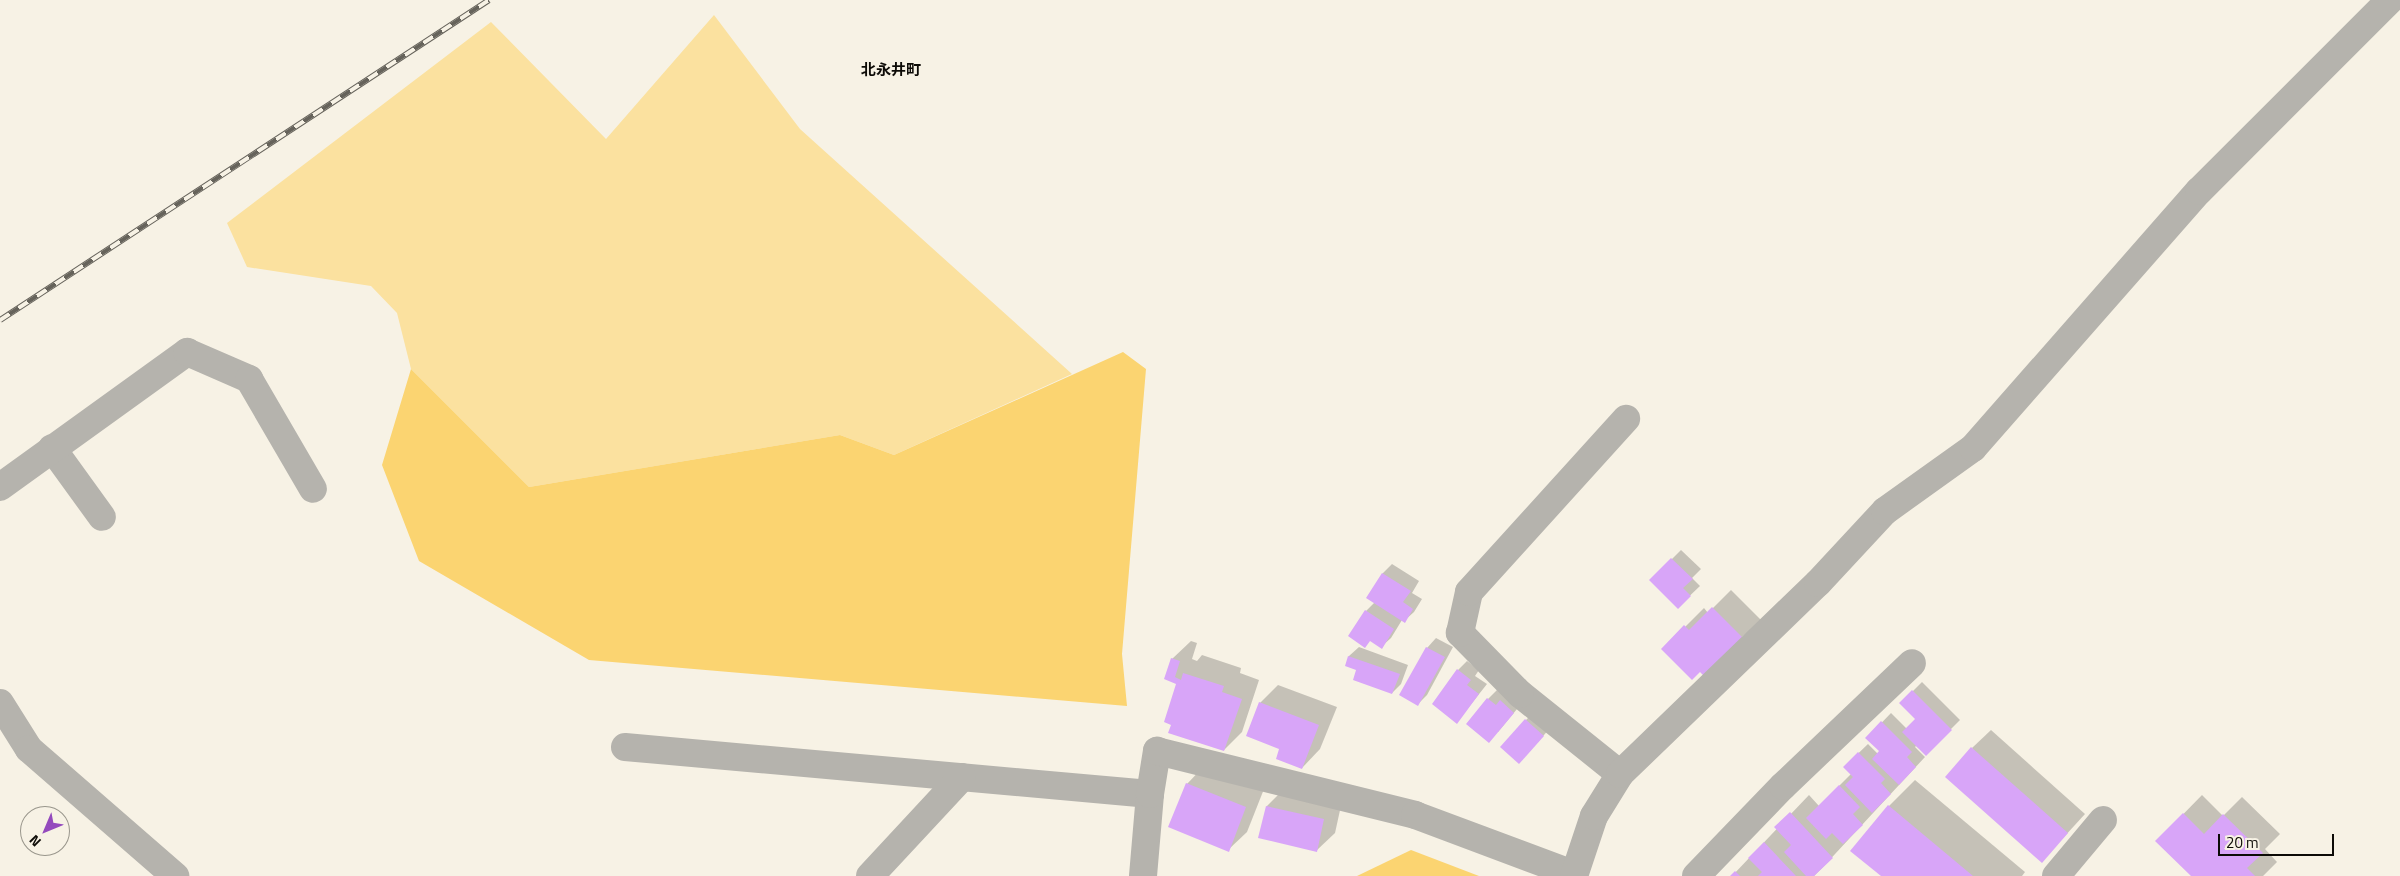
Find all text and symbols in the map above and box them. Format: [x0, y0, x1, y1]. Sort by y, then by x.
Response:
district label: 北永井町 [861, 61, 921, 79]
north arrow [20, 806, 70, 856]
scale bar [2220, 824, 2336, 856]
text: N [24, 830, 46, 852]
text: 20 m [2226, 831, 2259, 854]

